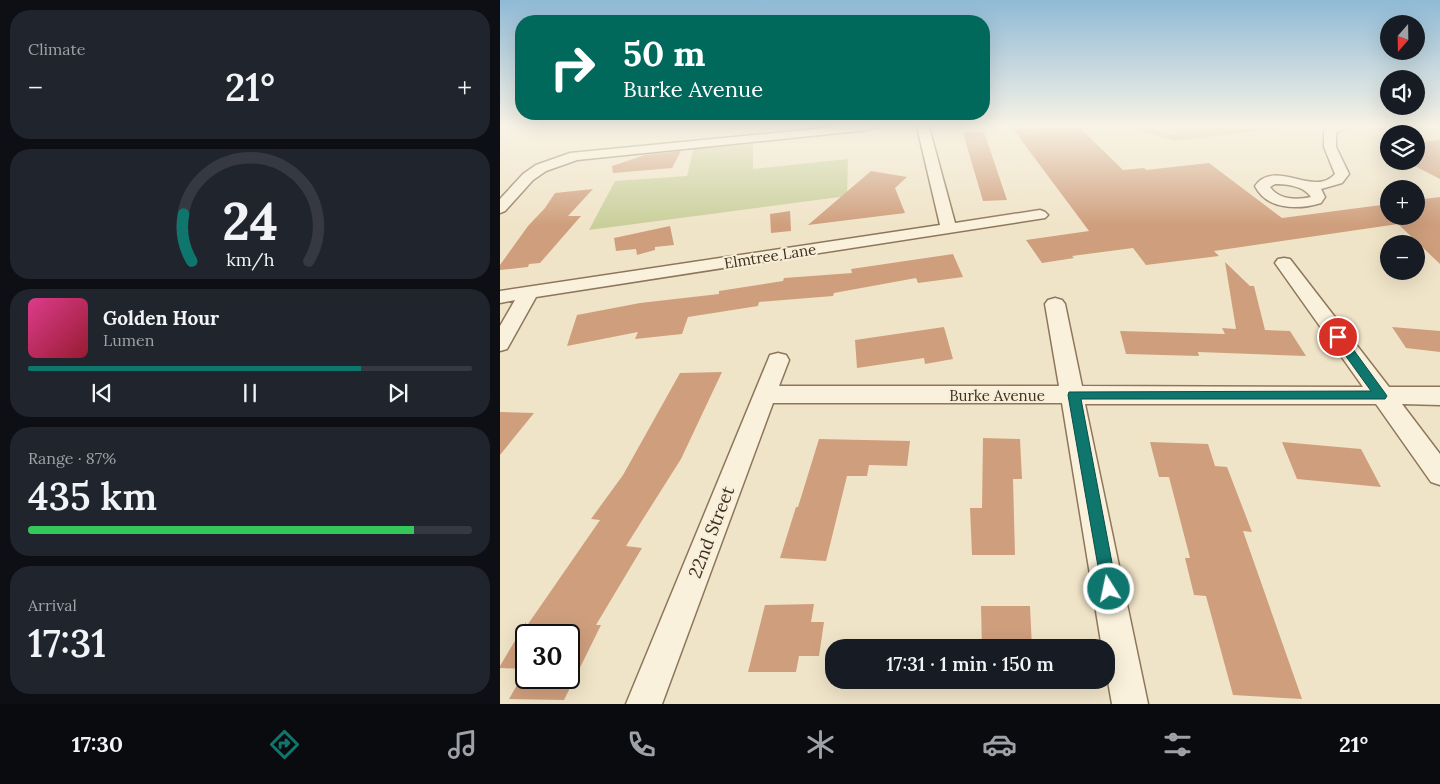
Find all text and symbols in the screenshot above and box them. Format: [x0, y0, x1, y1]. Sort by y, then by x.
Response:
north arrow [1380, 15, 1425, 60]
map controls [1380, 15, 1425, 280]
text: 50 m [623, 31, 706, 76]
icon: right [540, 35, 605, 100]
text: Climate [28, 39, 85, 59]
text: 21° [225, 63, 275, 111]
text: − [28, 70, 43, 106]
text: + [457, 70, 472, 106]
button: sound [1380, 70, 1425, 115]
text: Burke Avenue [623, 75, 763, 103]
button: layers [1380, 125, 1425, 170]
button: + [1380, 180, 1425, 225]
text: 24 [222, 188, 278, 254]
button: − [1380, 235, 1425, 280]
street label: Elmtree Lane [723, 239, 817, 273]
text: km/h [226, 248, 274, 271]
text: Golden Hour [103, 306, 219, 330]
pin [1317, 316, 1359, 358]
icon: arrive [1324, 323, 1352, 351]
text: Lumen [103, 330, 155, 350]
icon: previous [88, 379, 116, 407]
icon: pause [236, 379, 264, 407]
icon: next [384, 379, 412, 407]
street label: Burke Avenue [949, 386, 1045, 405]
text: Range · 87% [28, 448, 116, 468]
text: 435 km [28, 472, 157, 520]
street label: 22nd Street [683, 483, 739, 581]
position arrow [1082, 562, 1134, 614]
text: Arrival [28, 595, 77, 615]
text: 17:31 [28, 619, 106, 667]
speed limit sign: 30 [515, 624, 580, 689]
text: 17:31 · 1 min · 150 m [886, 652, 1054, 676]
icon: directions [267, 727, 302, 762]
icon: music [445, 727, 480, 762]
icon: phone [624, 727, 659, 762]
icon: climate [803, 727, 838, 762]
icon: car [982, 727, 1017, 762]
icon: filters [1160, 727, 1195, 762]
text: 17:30 [72, 730, 123, 758]
text: 21° [1339, 730, 1368, 758]

